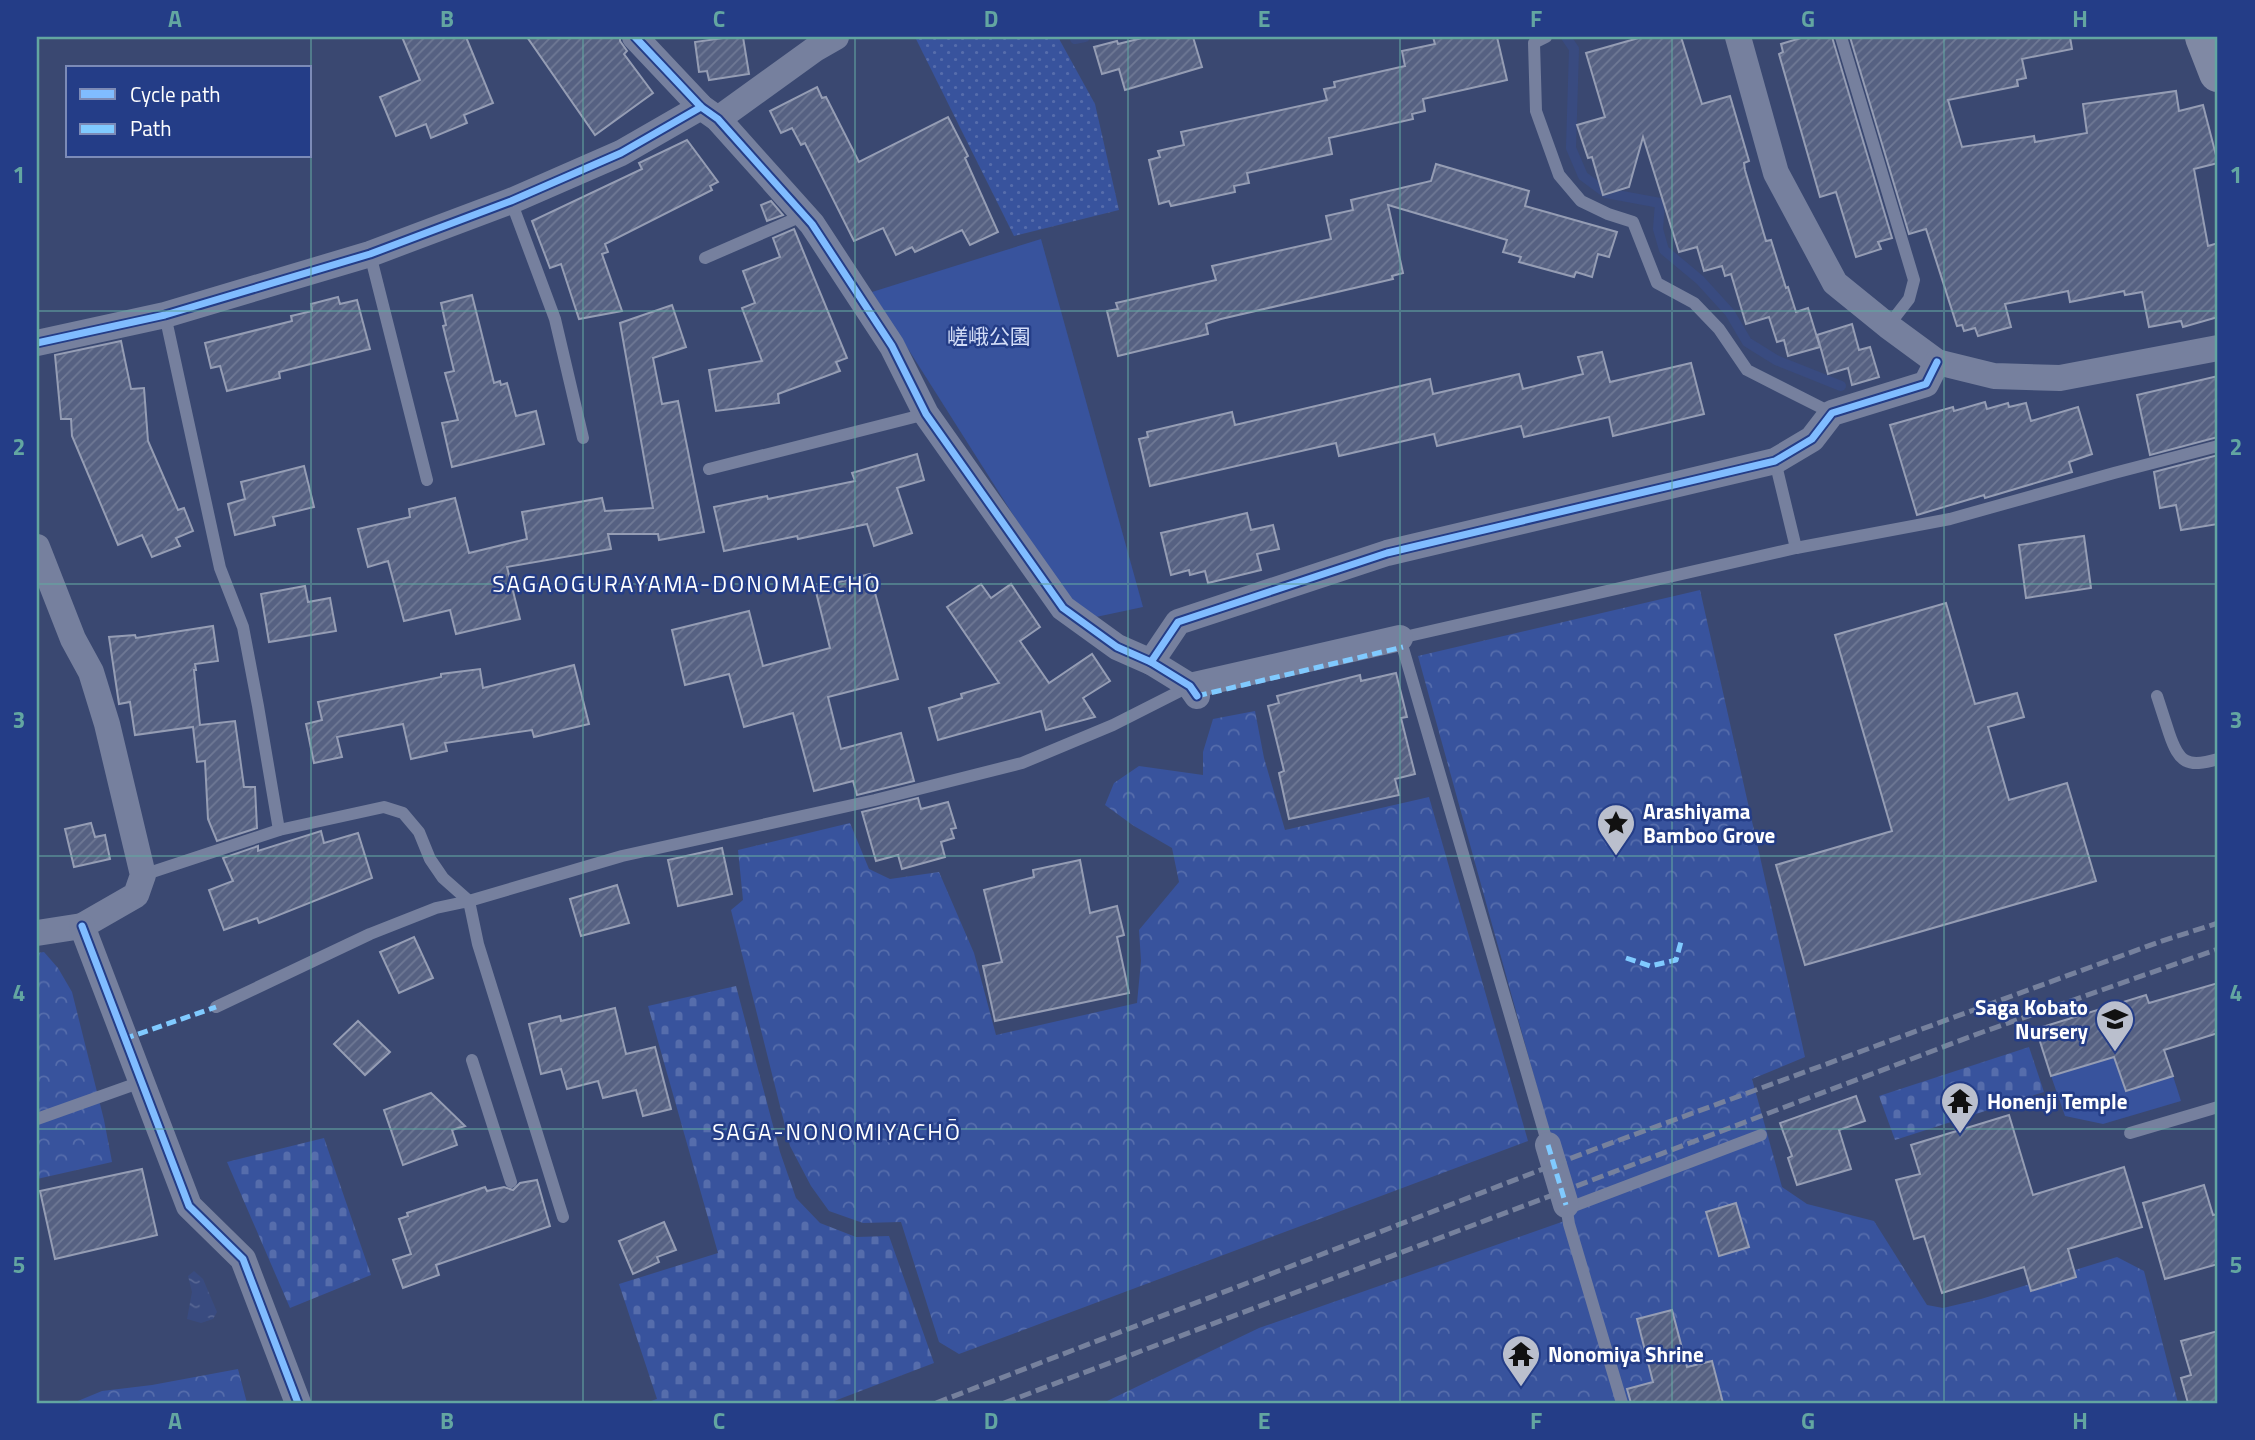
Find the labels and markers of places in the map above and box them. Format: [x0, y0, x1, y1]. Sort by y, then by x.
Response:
place label: Arashiyama Bamboo Grove [1643, 795, 1775, 851]
place icon: Arashiyama Bamboo Grove [1595, 802, 1637, 857]
place label: Saga Kobato Nursery [1975, 991, 2088, 1047]
school or university icon: Saga Kobato Nursery [2094, 998, 2136, 1053]
temple icon: Honenji Temple [1939, 1080, 1981, 1135]
place label: Honenji Temple [1987, 1085, 2127, 1117]
temple icon: Nonomiya Shrine [1500, 1333, 1542, 1388]
place label: Nonomiya Shrine [1548, 1338, 1704, 1370]

